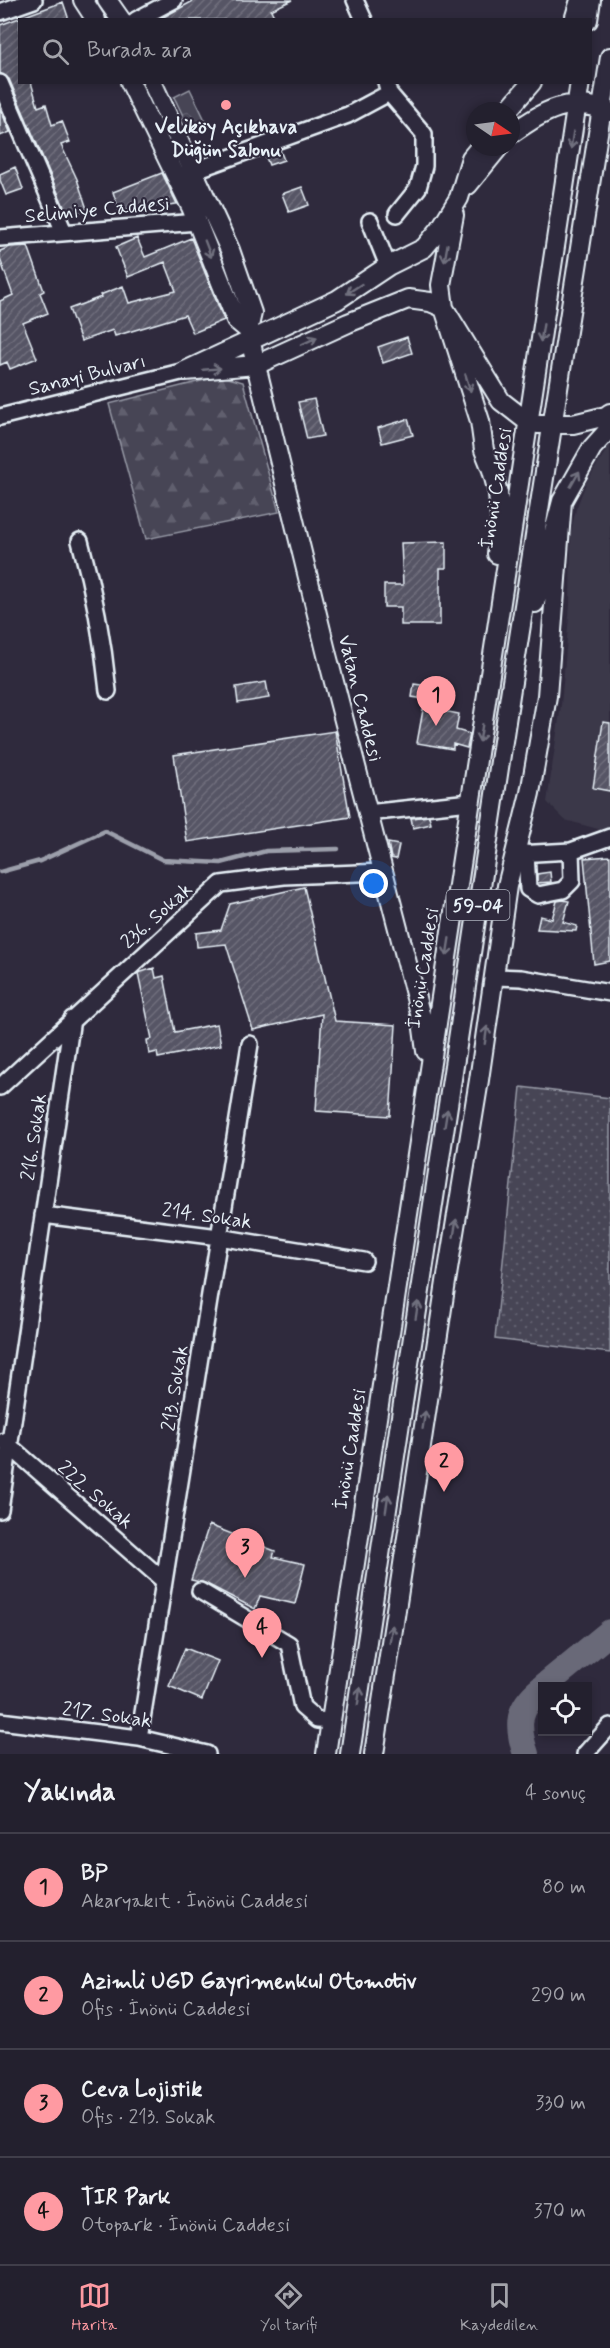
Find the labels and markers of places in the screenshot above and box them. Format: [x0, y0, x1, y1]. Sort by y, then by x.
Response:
marker: Veliköy Açıkhava Düğün Salonu [219, 98, 233, 112]
place label: Veliköy Açıkhava Düğün Salonu [155, 114, 297, 164]
pin: 1 [416, 676, 456, 726]
pin: 2 [424, 1442, 464, 1492]
pin: 3 [226, 1528, 264, 1578]
pin: 4 [242, 1608, 282, 1658]

